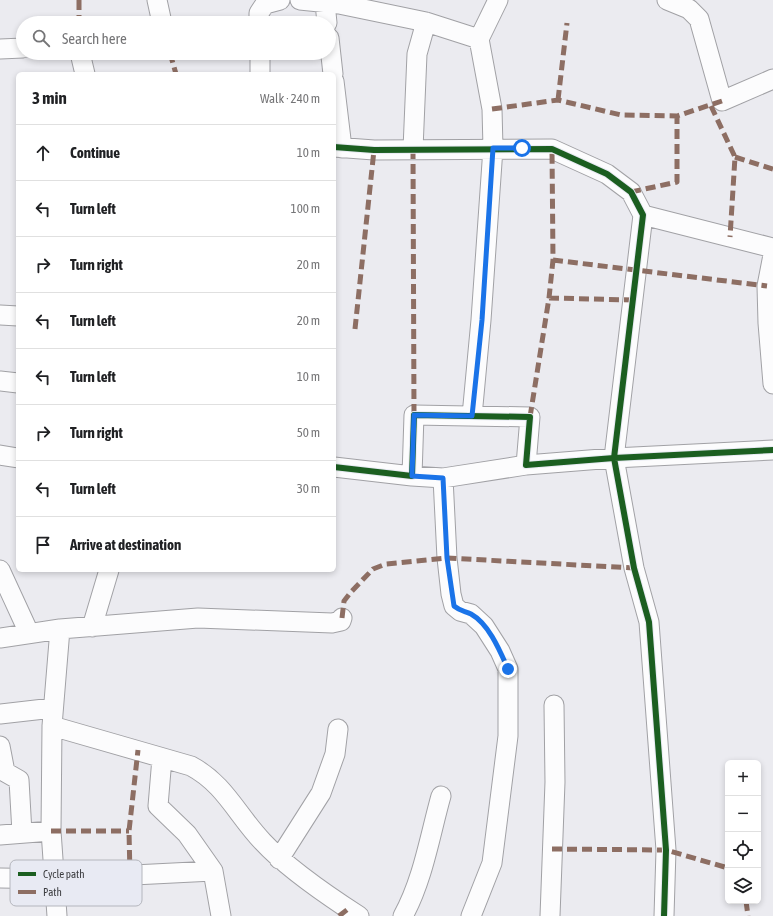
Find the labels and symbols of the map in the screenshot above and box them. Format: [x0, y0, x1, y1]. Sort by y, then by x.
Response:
route start [513, 139, 531, 157]
route end [499, 660, 517, 678]
legend [10, 860, 142, 906]
text: Cycle path [43, 868, 85, 880]
text: Path [43, 886, 62, 898]

